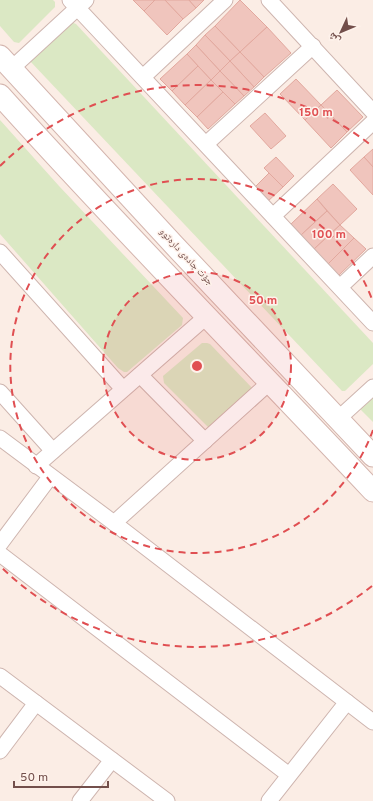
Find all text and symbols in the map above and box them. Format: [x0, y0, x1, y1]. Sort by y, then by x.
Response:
north arrow [321, 12, 361, 52]
text: ش [325, 29, 344, 47]
text: 150 m [299, 105, 333, 121]
street label: جۆت جادەی دارەتوو [156, 226, 216, 289]
text: 100 m [312, 227, 346, 243]
text: 50 m [249, 293, 277, 309]
centre of rings [190, 359, 204, 373]
scale bar [14, 763, 108, 789]
text: 50 m [20, 770, 48, 786]

